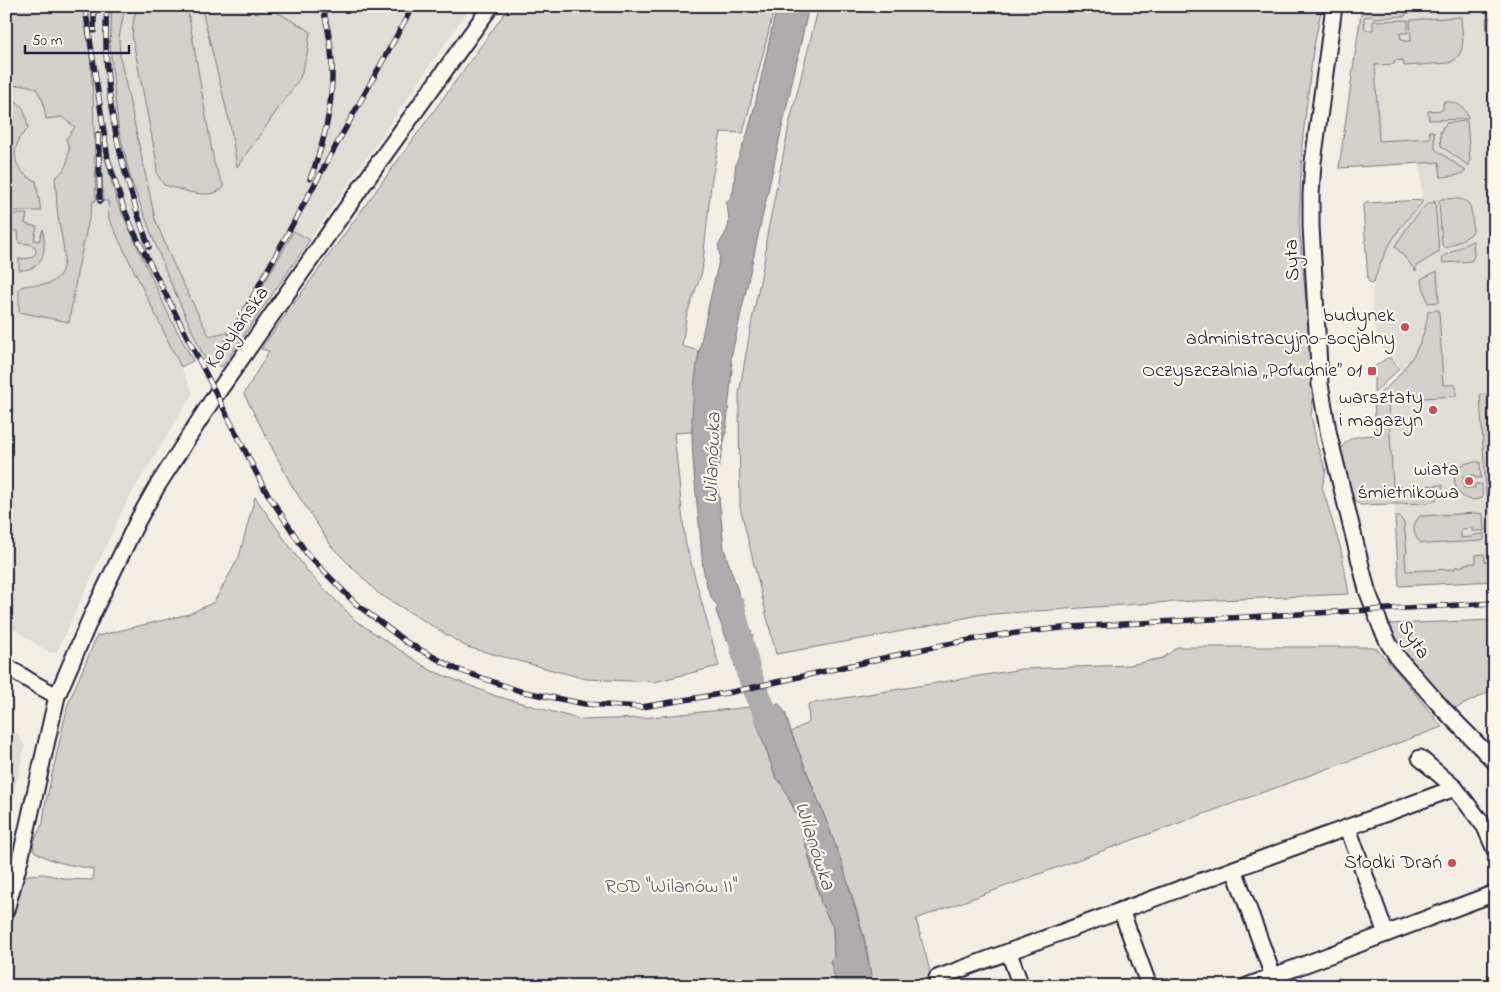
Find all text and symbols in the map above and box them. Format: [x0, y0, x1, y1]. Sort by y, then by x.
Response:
scale bar [25, 22, 129, 54]
text: 50 m [32, 30, 63, 52]
street label: Syta [1277, 239, 1309, 281]
street label: Kobylańska [199, 281, 277, 375]
place label: budynek administracyjno-socjalny [1186, 302, 1395, 354]
marker: budynek administracyjno-socjalny [1399, 321, 1411, 333]
place label: Oczyszczalnia „Południe” 01 [1142, 357, 1362, 386]
marker: Oczyszczalnia „Południe” 01 [1366, 365, 1378, 377]
place label: warsztaty i magazyn [1339, 384, 1423, 437]
marker: warsztaty i magazyn [1427, 404, 1439, 416]
water label: Wilanówka [696, 411, 730, 504]
place label: wiata śmietnikowa [1357, 456, 1459, 508]
marker: wiata śmietnikowa [1463, 475, 1475, 487]
street label: Syta [1390, 615, 1436, 665]
water label: Wilanówka [786, 798, 843, 895]
place label: Słodki Drań [1344, 849, 1442, 878]
marker: Słodki Drań [1446, 857, 1458, 869]
park label: ROD "Wilanów II" [605, 873, 738, 902]

